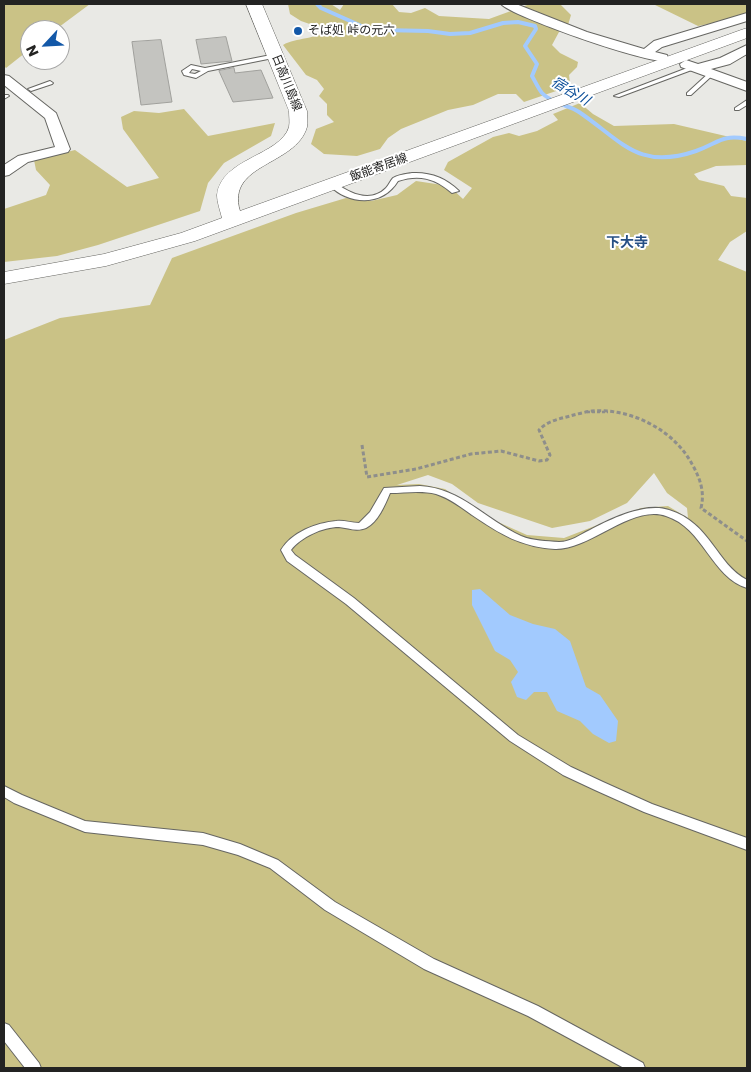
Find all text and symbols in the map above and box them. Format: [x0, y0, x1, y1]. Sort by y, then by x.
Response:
north arrow [20, 20, 70, 70]
place label: そば処 峠の元六 [308, 24, 395, 38]
marker: そば処 峠の元六 [292, 25, 304, 37]
text: N [21, 42, 44, 60]
street label: 日高川島線 [268, 52, 304, 114]
water label: 宿谷川 [548, 74, 592, 110]
street label: 飯能寄居線 [348, 151, 410, 185]
district label: 下大寺 [606, 235, 648, 251]

